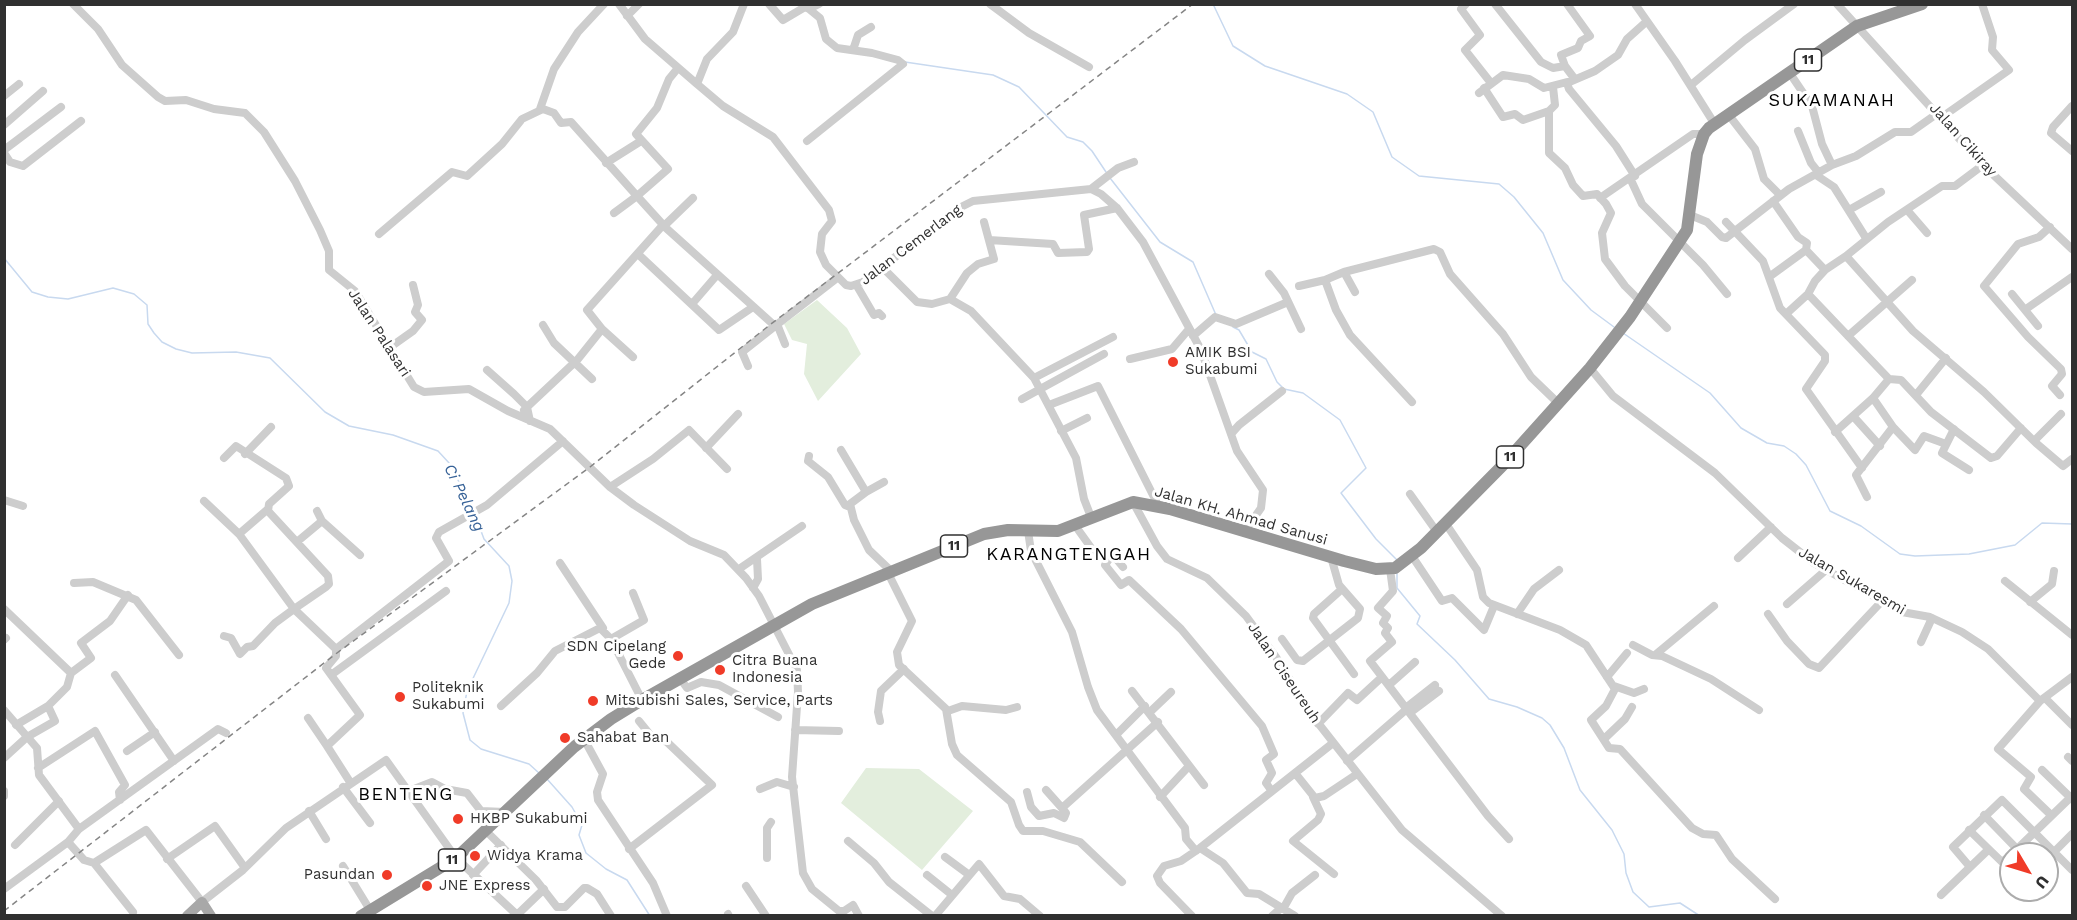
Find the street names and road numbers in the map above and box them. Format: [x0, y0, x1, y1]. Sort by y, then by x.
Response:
road number: 11 [1794, 49, 1822, 71]
street label: Jalan Cikiray [1925, 100, 2001, 180]
street label: Jalan Cemerlang [857, 201, 965, 289]
street label: Jalan Palasari [344, 286, 414, 380]
road number: 11 [1496, 446, 1524, 468]
street label: Jalan KH. Ahmad Sanusi [1152, 483, 1330, 549]
road number: 11 [940, 535, 968, 557]
street label: Jalan Sukaresmi [1795, 543, 1909, 619]
street label: Jalan Ciseureuh [1244, 619, 1324, 727]
road number: 11 [438, 849, 466, 871]

